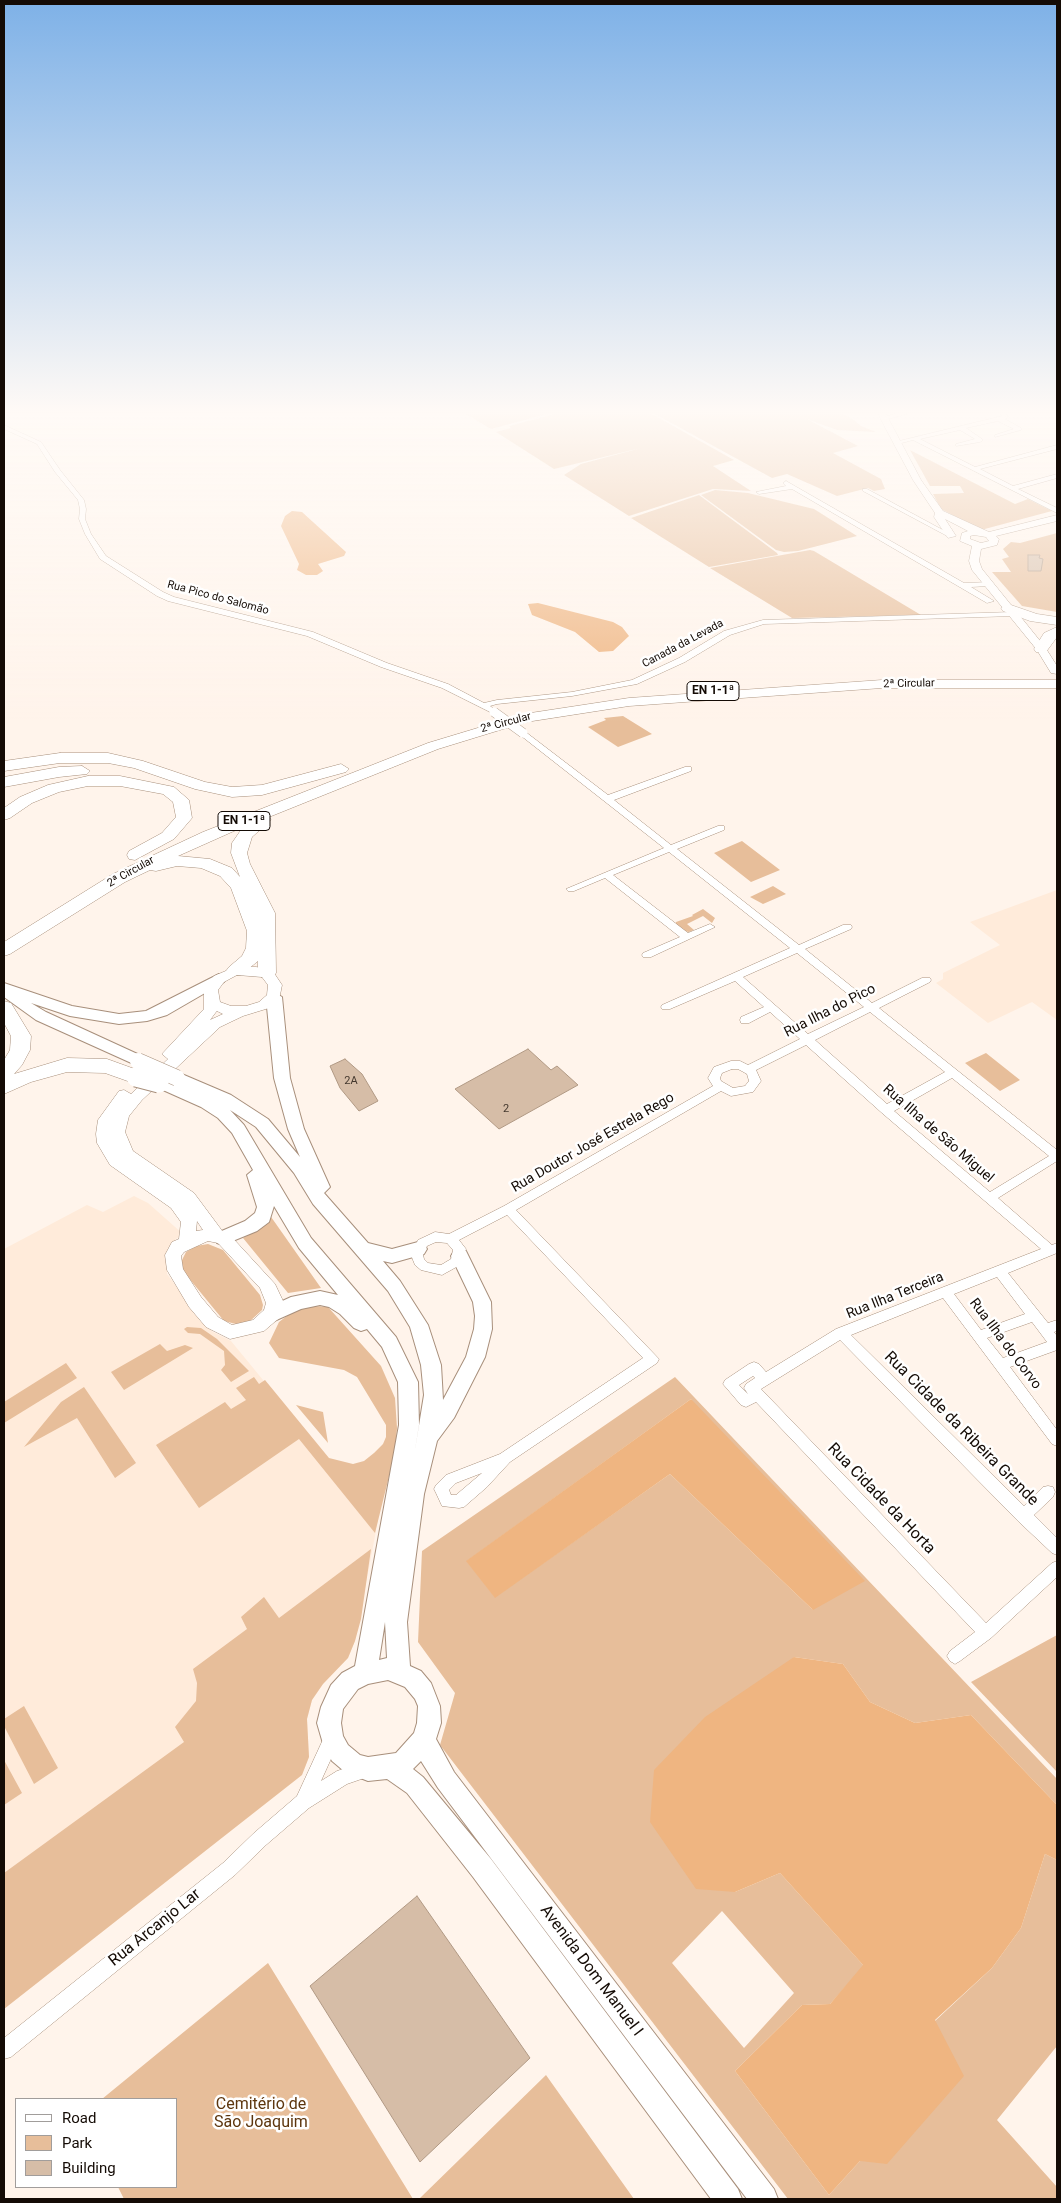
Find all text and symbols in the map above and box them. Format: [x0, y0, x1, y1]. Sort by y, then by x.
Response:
street label: Rua Pico do Salomão [166, 578, 270, 618]
street label: Canada da Levada [640, 617, 726, 671]
street label: 2ª Circular [883, 677, 935, 691]
road number: EN 1-1ª [687, 681, 739, 700]
street label: 2ª Circular [479, 710, 533, 736]
road number: EN 1-1ª [218, 811, 270, 830]
street label: 2ª Circular [105, 854, 157, 890]
street label: Rua Ilha do Pico [781, 981, 879, 1041]
house number: 2A [344, 1074, 358, 1088]
street label: Rua Ilha de São Miguel [879, 1081, 997, 1187]
street label: Rua Doutor José Estrela Rego [509, 1089, 677, 1197]
house number: 2 [503, 1102, 509, 1116]
street label: Rua Ilha Terceira [844, 1269, 946, 1323]
street label: Rua Ilha do Corvo [965, 1295, 1045, 1393]
street label: Rua Cidade da Ribeira Grande [880, 1348, 1042, 1510]
street label: Rua Cidade da Horta [823, 1440, 939, 1558]
street label: Rua Arcanjo Lar [105, 1885, 205, 1971]
street label: Avenida Dom Manuel I [535, 1902, 647, 2040]
park label: Cemitério de São Joaquim [214, 2095, 308, 2133]
legend [15, 2098, 178, 2188]
text: Road [62, 2109, 96, 2127]
text: Park [62, 2134, 92, 2152]
text: Building [62, 2159, 116, 2177]

